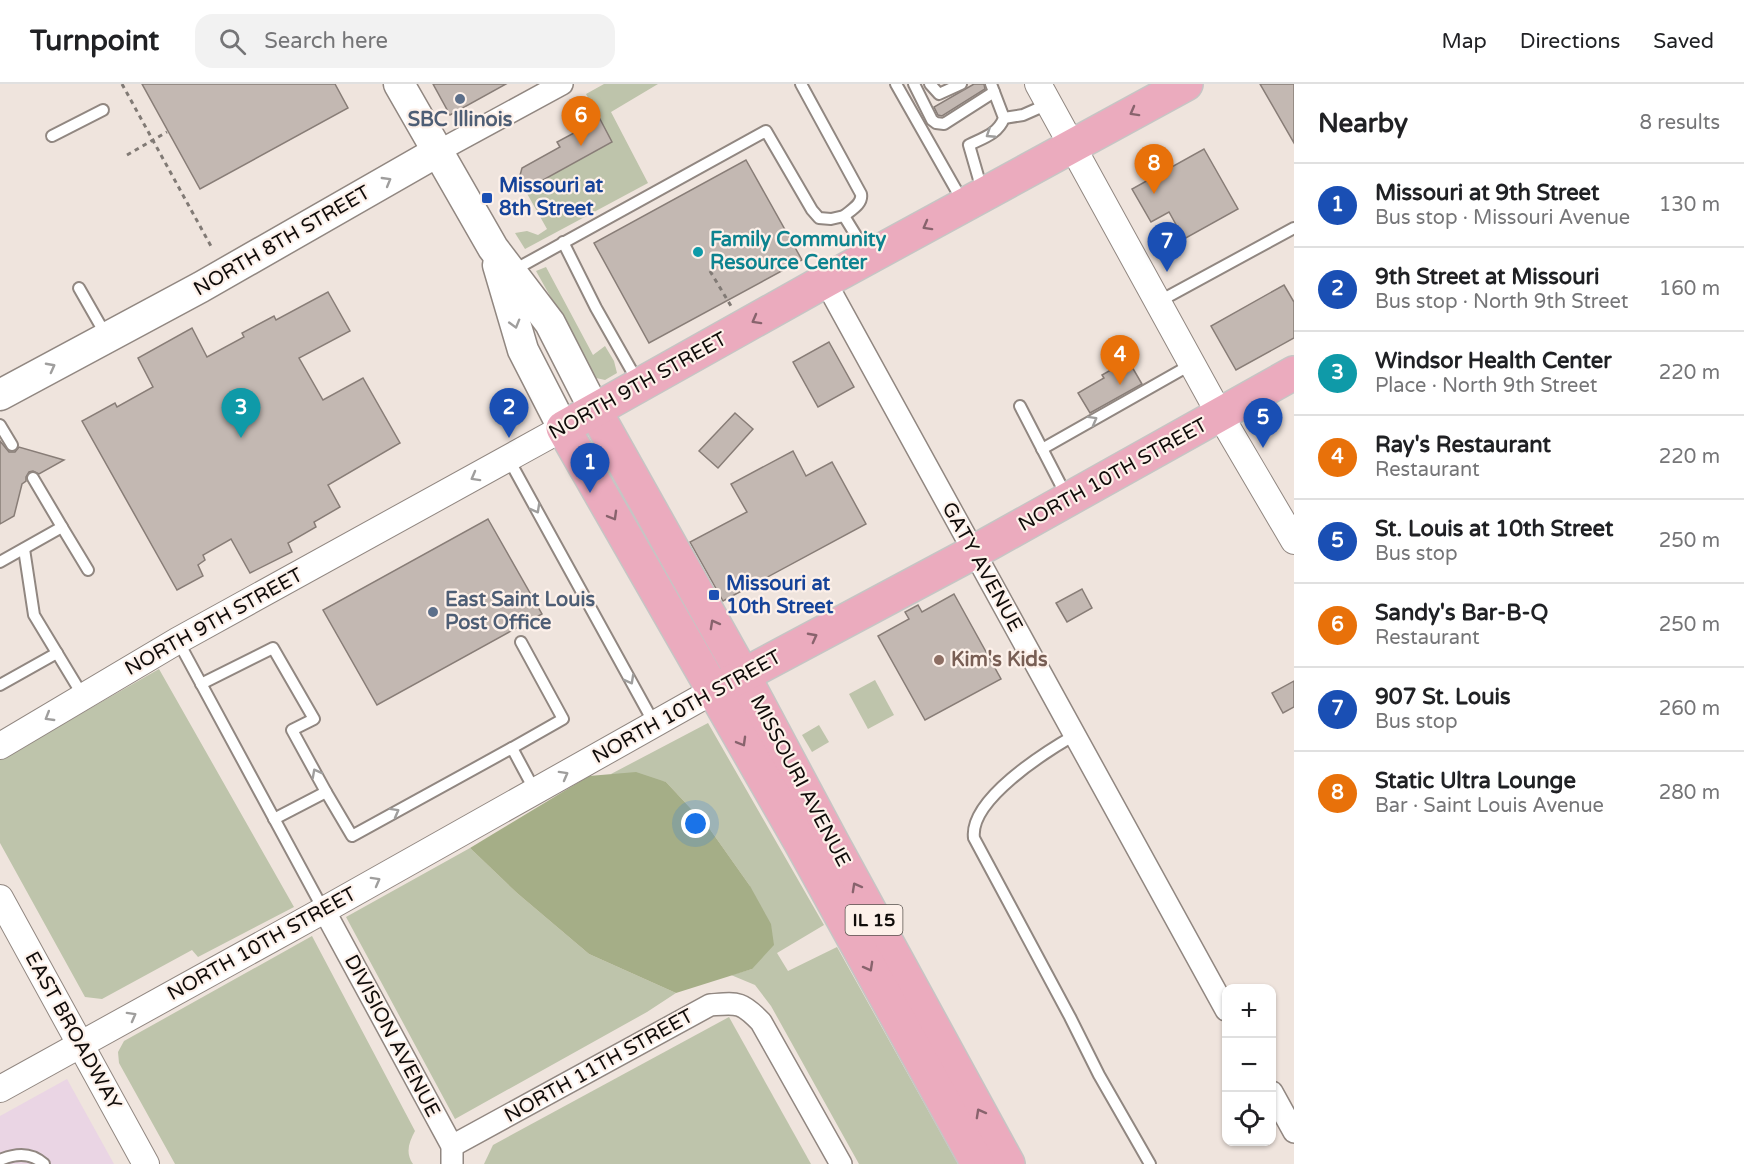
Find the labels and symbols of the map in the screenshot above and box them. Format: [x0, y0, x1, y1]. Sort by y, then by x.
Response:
marker: SBC Illinois [453, 92, 467, 106]
pin: 6 [562, 97, 600, 146]
one-way arrow [1130, 105, 1141, 116]
place label: SBC Illinois [408, 108, 513, 132]
one-way arrow [985, 126, 996, 137]
pin: 8 [1134, 144, 1174, 194]
place label: Missouri at 8th Street [499, 174, 603, 221]
one-way arrow [381, 176, 391, 188]
street label: NORTH 8TH STREET [189, 181, 375, 301]
marker: Missouri at 8th Street [480, 191, 494, 205]
one-way arrow [922, 219, 933, 230]
pin: 7 [1148, 222, 1186, 272]
place label: Family Community Resource Center [710, 228, 886, 275]
marker: Family Community Resource Center [691, 245, 705, 259]
one-way arrow [752, 313, 762, 325]
one-way arrow [508, 319, 521, 329]
street label: NORTH 9TH STREET [545, 327, 731, 445]
pin: 4 [1100, 336, 1140, 385]
one-way arrow [45, 363, 56, 374]
pin: 3 [222, 388, 260, 438]
pin: 2 [490, 388, 528, 438]
pin: 5 [1244, 398, 1282, 448]
street label: NORTH 10TH STREET [1014, 413, 1212, 537]
one-way arrow [1087, 416, 1097, 427]
pin: 1 [570, 444, 610, 493]
one-way arrow [471, 470, 481, 481]
street label: GATY AVENUE [936, 498, 1028, 636]
one-way arrow [529, 503, 540, 513]
one-way arrow [605, 509, 617, 520]
street label: NORTH 9TH STREET [121, 563, 307, 681]
place label: Missouri at 10th Street [726, 572, 834, 619]
place label: East Saint Louis Post Office [445, 588, 595, 635]
marker: Missouri at 10th Street [707, 588, 721, 602]
marker: East Saint Louis Post Office [426, 605, 440, 619]
one-way arrow [710, 620, 721, 630]
one-way arrow [807, 633, 817, 644]
street label: NORTH 10TH STREET [588, 645, 786, 769]
place label: Kim's Kids [951, 648, 1048, 672]
marker: Kim's Kids [932, 653, 946, 667]
one-way arrow [623, 674, 635, 684]
street label: MISSOURI AVENUE [745, 691, 855, 871]
one-way arrow [45, 709, 55, 721]
one-way arrow [735, 736, 747, 746]
one-way arrow [312, 769, 323, 780]
one-way arrow [558, 771, 568, 782]
one-way arrow [389, 808, 400, 819]
your location [681, 809, 710, 838]
one-way arrow [370, 877, 380, 888]
street label: NORTH 10TH STREET [163, 882, 361, 1006]
one-way arrow [852, 882, 863, 893]
road number: IL 15 [846, 905, 902, 935]
street label: EAST BROADWAY [20, 948, 127, 1115]
street label: DIVISION AVENUE [339, 951, 445, 1121]
one-way arrow [862, 960, 874, 971]
street label: NORTH 11TH STREET [500, 1004, 698, 1128]
one-way arrow [125, 1012, 136, 1023]
one-way arrow [976, 1109, 987, 1119]

